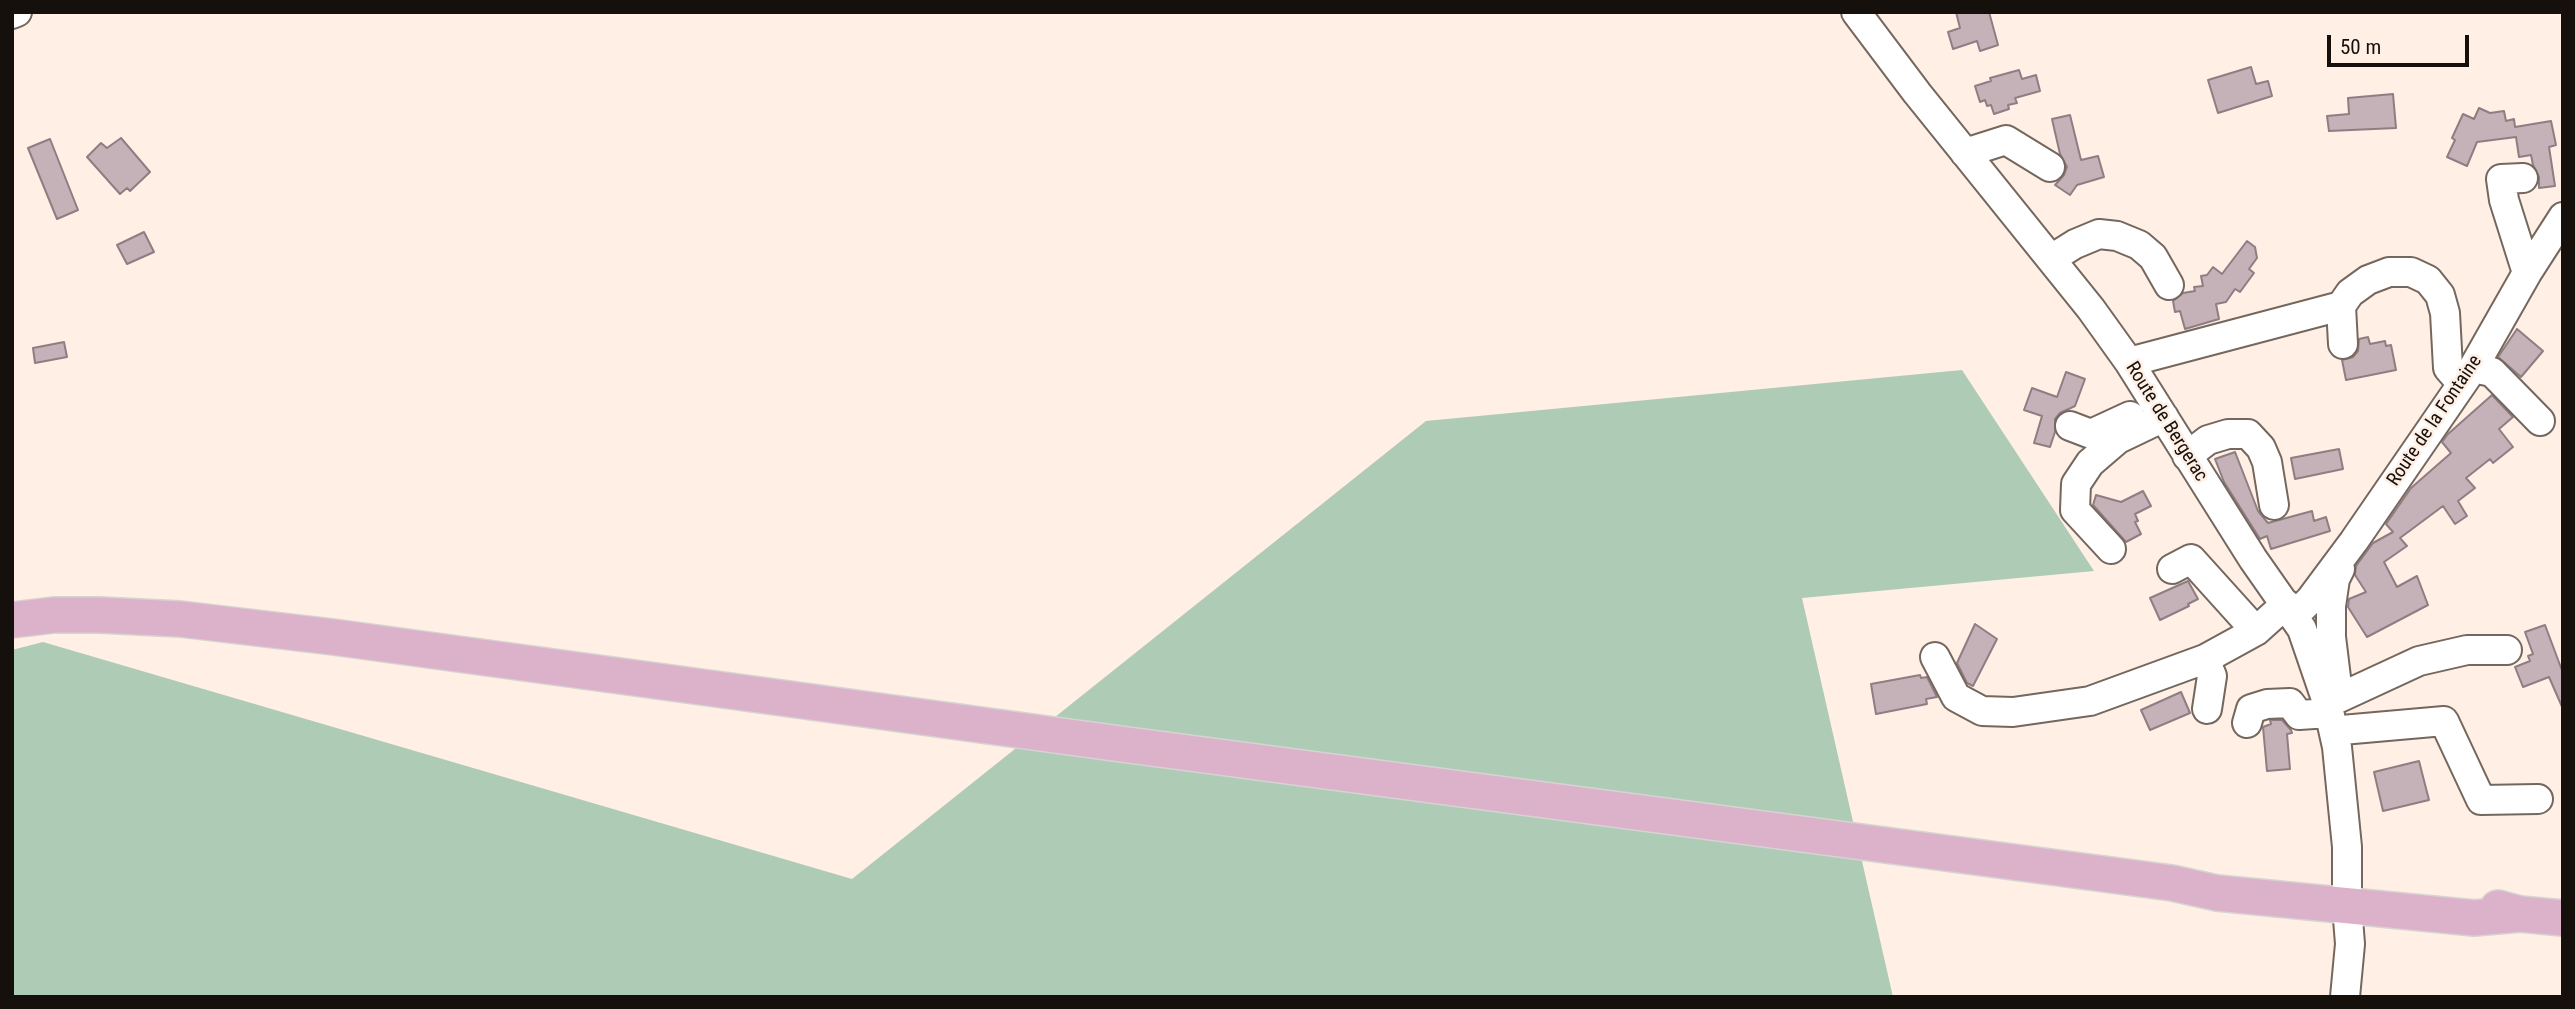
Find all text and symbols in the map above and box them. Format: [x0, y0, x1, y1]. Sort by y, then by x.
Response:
scale bar [2330, 21, 2472, 65]
text: 50 m [2340, 35, 2381, 59]
street label: Route de la Fontaine [2383, 351, 2487, 491]
street label: Route de Bergerac [2120, 358, 2212, 486]

